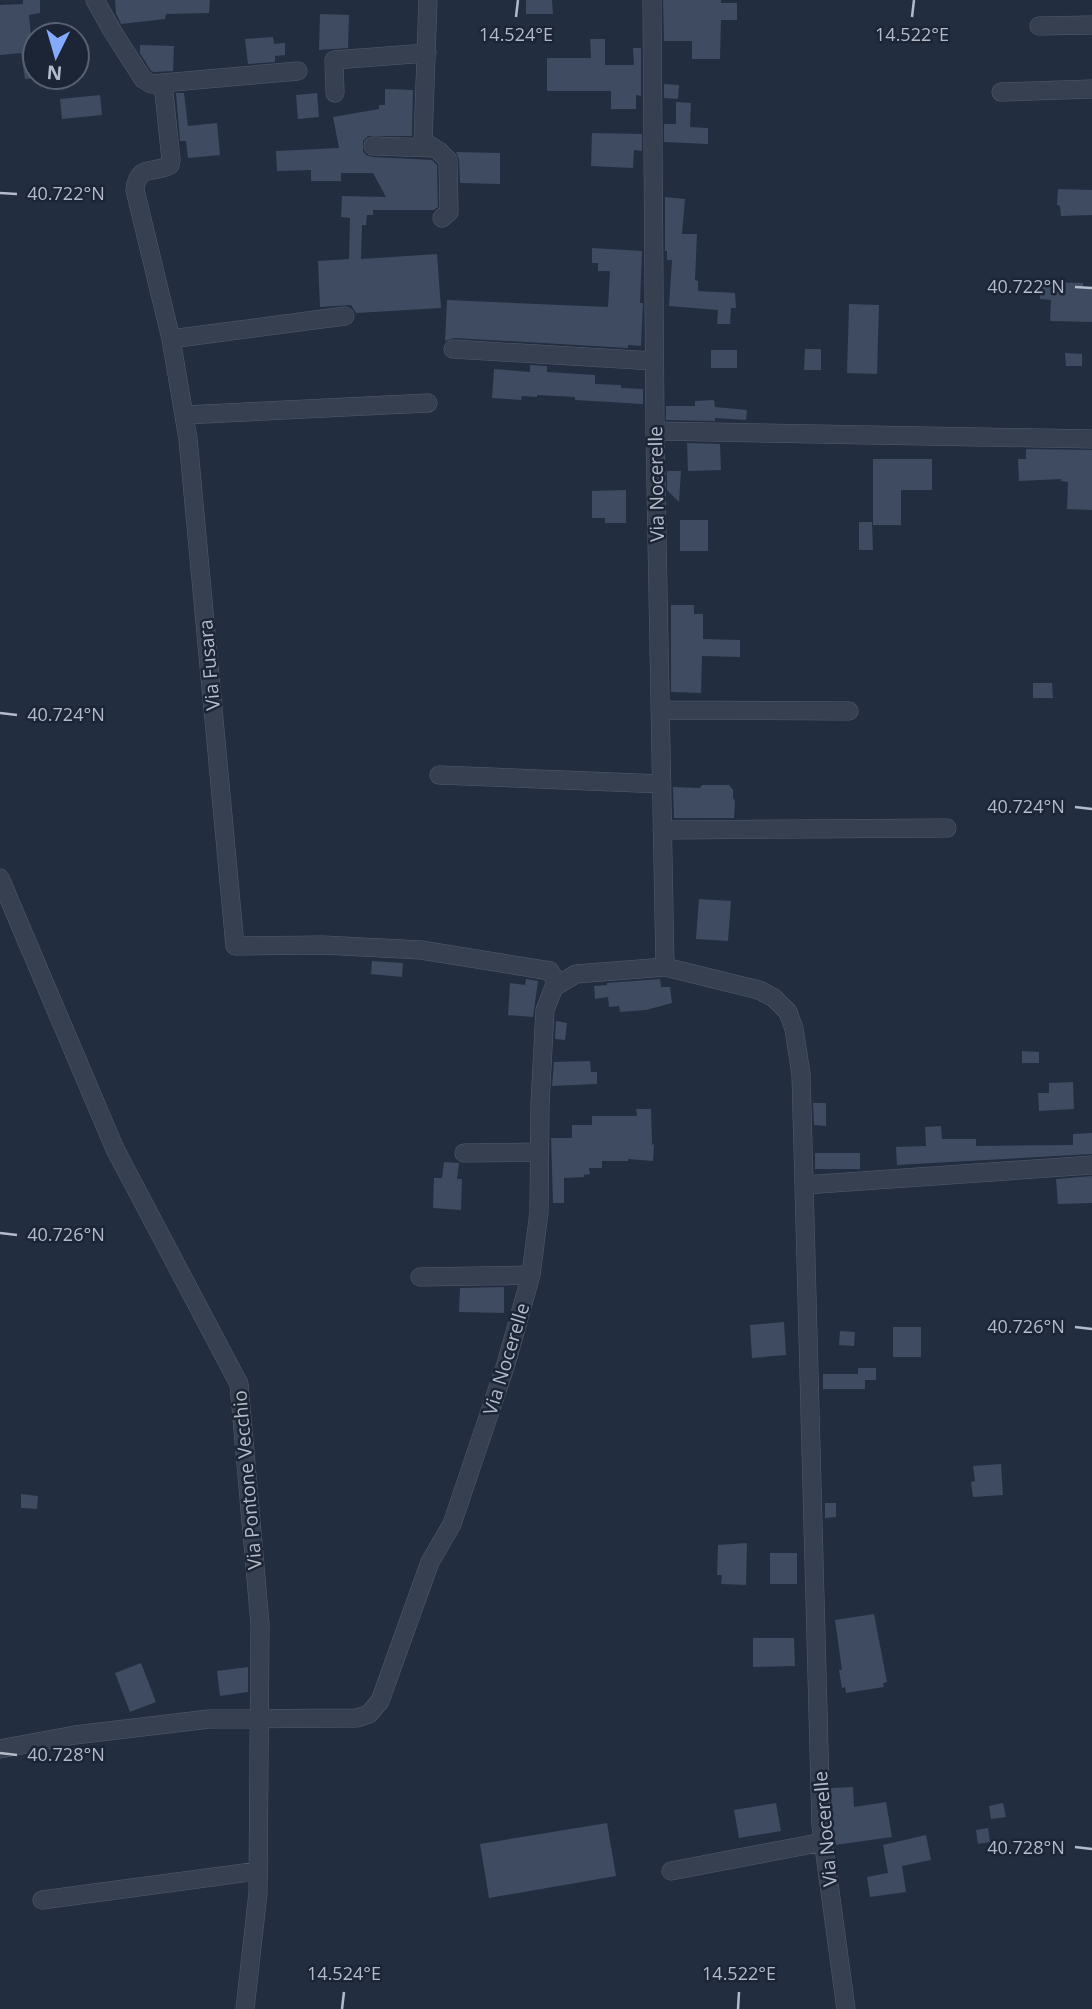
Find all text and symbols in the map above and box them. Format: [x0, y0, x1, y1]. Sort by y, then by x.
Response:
north arrow [21, 21, 91, 91]
text: 14.524°E [479, 22, 553, 46]
text: 14.522°E [875, 22, 949, 46]
text: N [46, 59, 63, 87]
text: 40.722°N [27, 181, 105, 205]
text: 40.722°N [987, 274, 1065, 298]
street label: Via Nocerelle [642, 426, 670, 542]
street label: Via Fusara [192, 619, 226, 711]
text: 40.724°N [27, 702, 105, 726]
text: 40.724°N [987, 794, 1065, 818]
text: 40.726°N [27, 1222, 105, 1246]
street label: Via Nocerelle [477, 1300, 535, 1418]
text: 40.726°N [987, 1314, 1065, 1338]
street label: Via Pontone Vecchio [226, 1389, 268, 1571]
text: 40.728°N [27, 1742, 105, 1766]
street label: Via Nocerelle [807, 1770, 843, 1888]
text: 40.728°N [987, 1835, 1065, 1859]
text: 14.524°E [307, 1961, 381, 1985]
text: 14.522°E [702, 1961, 776, 1985]

